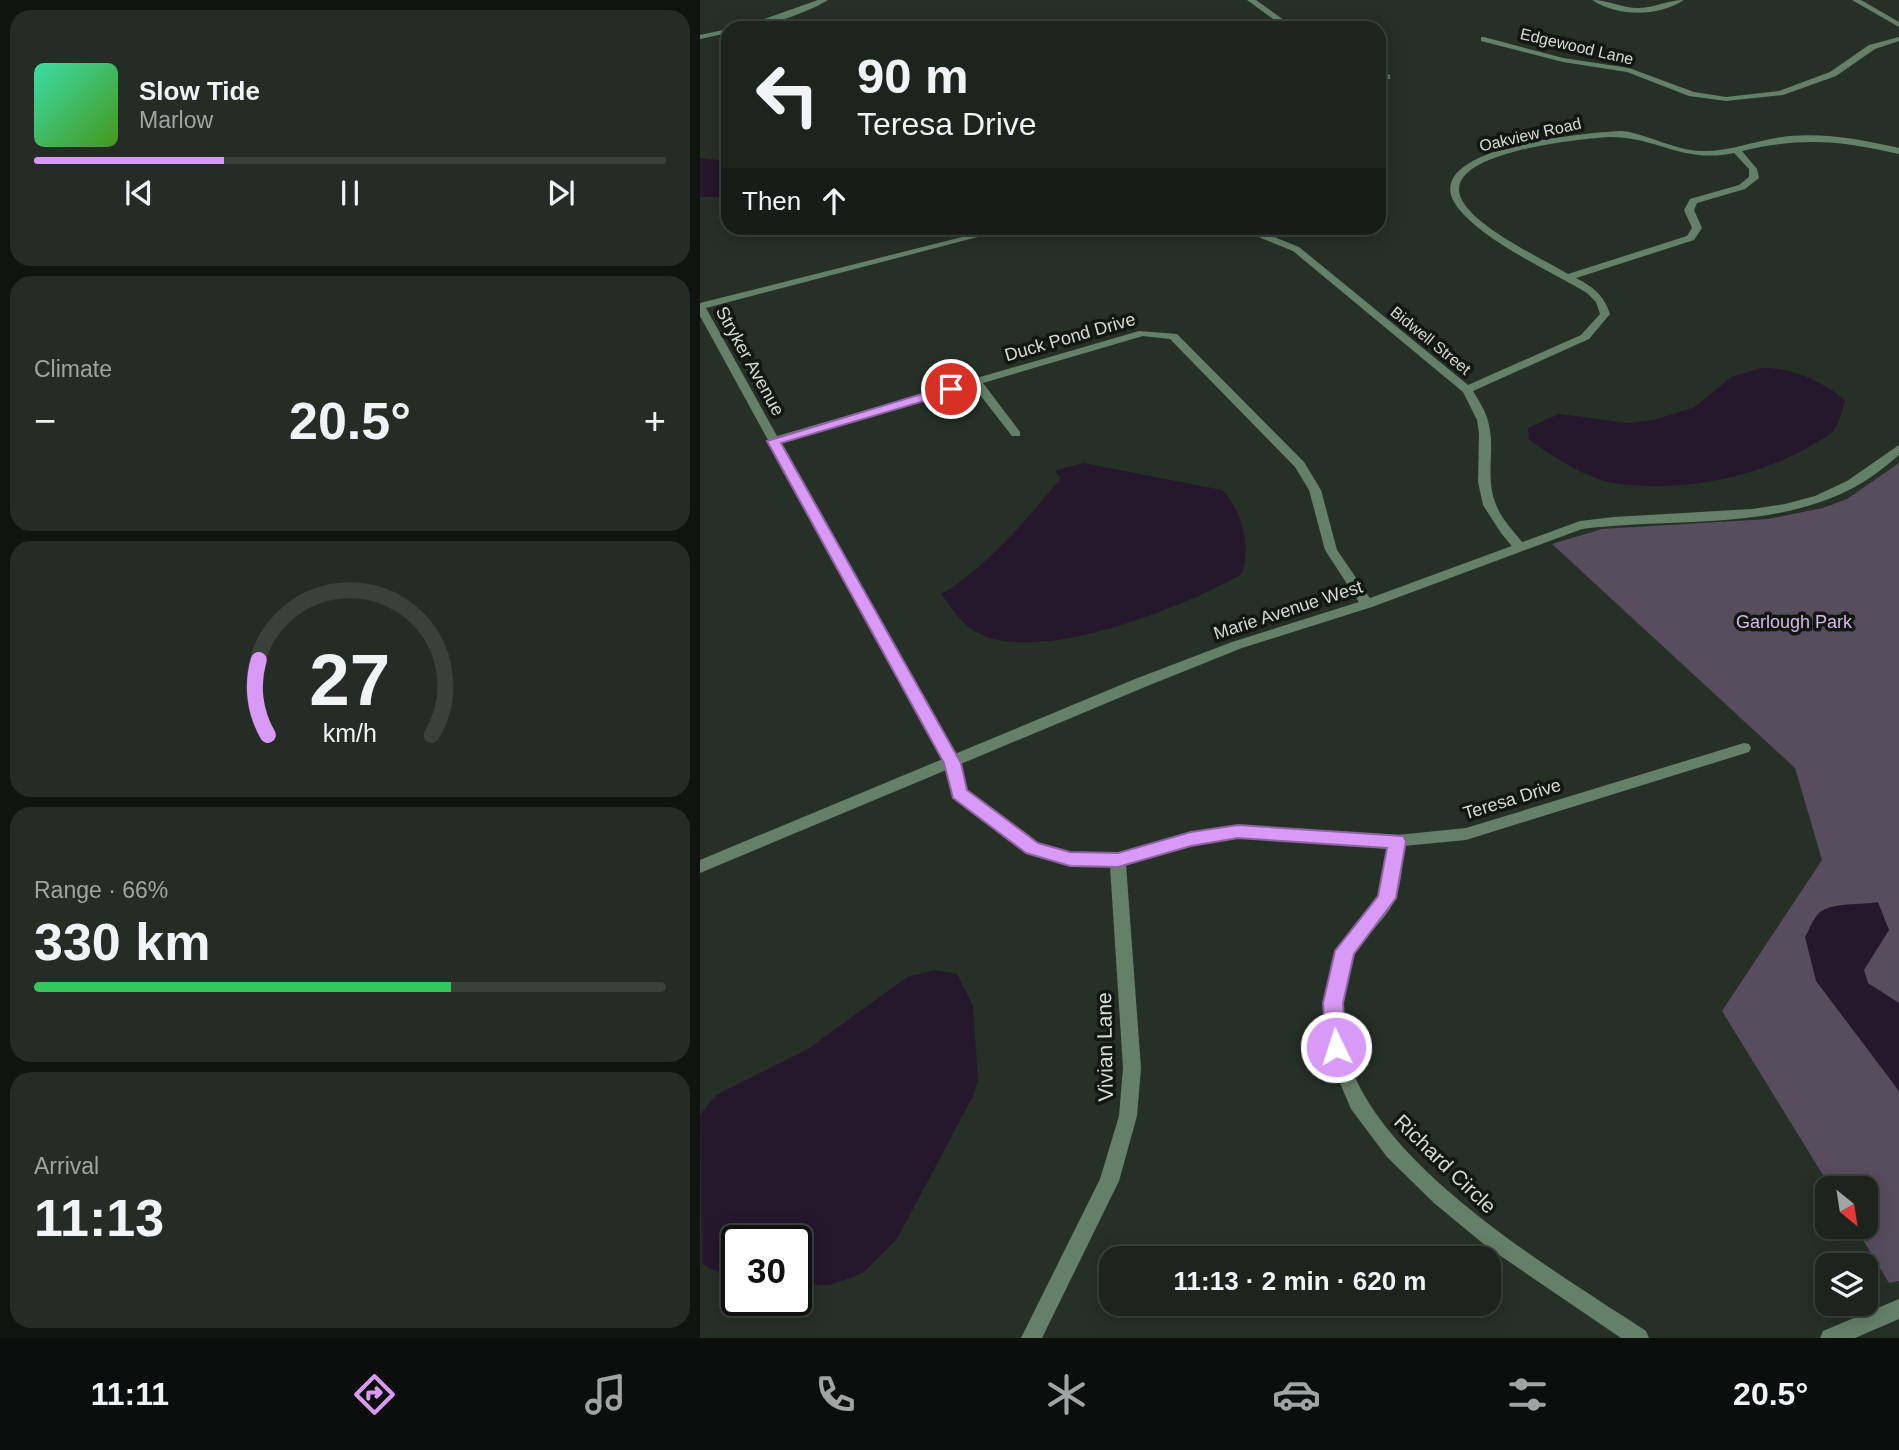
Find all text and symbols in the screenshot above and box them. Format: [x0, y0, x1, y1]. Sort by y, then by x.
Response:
street label: Edgewood Lane [1519, 25, 1635, 68]
icon: left [742, 49, 833, 140]
text: 90 m [857, 49, 969, 103]
text: Slow Tide [139, 76, 260, 106]
text: Teresa Drive [857, 106, 1037, 142]
text: Marlow [139, 107, 213, 133]
street label: Oakview Road [1478, 115, 1583, 154]
icon: previous [120, 174, 158, 212]
icon: pause [331, 174, 369, 212]
icon: next [542, 174, 580, 212]
icon: ahead [815, 182, 853, 220]
text: Then [742, 186, 801, 216]
street label: Stryker Avenue [712, 303, 788, 419]
street label: Bidwell Street [1387, 303, 1474, 378]
street label: Duck Pond Drive [1002, 309, 1138, 365]
text: Climate [34, 356, 112, 382]
pin [921, 359, 981, 419]
icon: arrive [932, 370, 970, 408]
text: 20.5° [289, 392, 411, 450]
text: − [34, 400, 56, 442]
text: + [644, 400, 666, 442]
street label: Marie Avenue West [1211, 576, 1365, 644]
park label: Garlough Park [1736, 612, 1853, 632]
text: 27 [310, 639, 390, 720]
text: km/h [323, 719, 377, 747]
street label: Teresa Drive [1461, 775, 1563, 823]
text: Range · 66% [34, 877, 168, 903]
text: 330 km [34, 913, 210, 971]
street label: Vivian Lane [1092, 992, 1117, 1102]
position arrow [1299, 1010, 1373, 1084]
street label: Richard Circle [1390, 1110, 1501, 1218]
text: Arrival [34, 1153, 99, 1179]
north arrow [1815, 1176, 1878, 1239]
map controls [1815, 1176, 1878, 1316]
text: 11:13 [34, 1189, 164, 1247]
speed limit sign: 30 [721, 1225, 812, 1316]
button: layers [1815, 1253, 1878, 1316]
text: 11:13 · 2 min · 620 m [1174, 1266, 1426, 1296]
icon: directions [350, 1370, 399, 1419]
icon: music [581, 1370, 630, 1419]
icon: phone [811, 1370, 860, 1419]
icon: climate [1042, 1370, 1091, 1419]
icon: car [1272, 1370, 1321, 1419]
icon: filters [1503, 1370, 1552, 1419]
text: 11:11 [91, 1376, 169, 1412]
text: 20.5° [1733, 1376, 1808, 1412]

